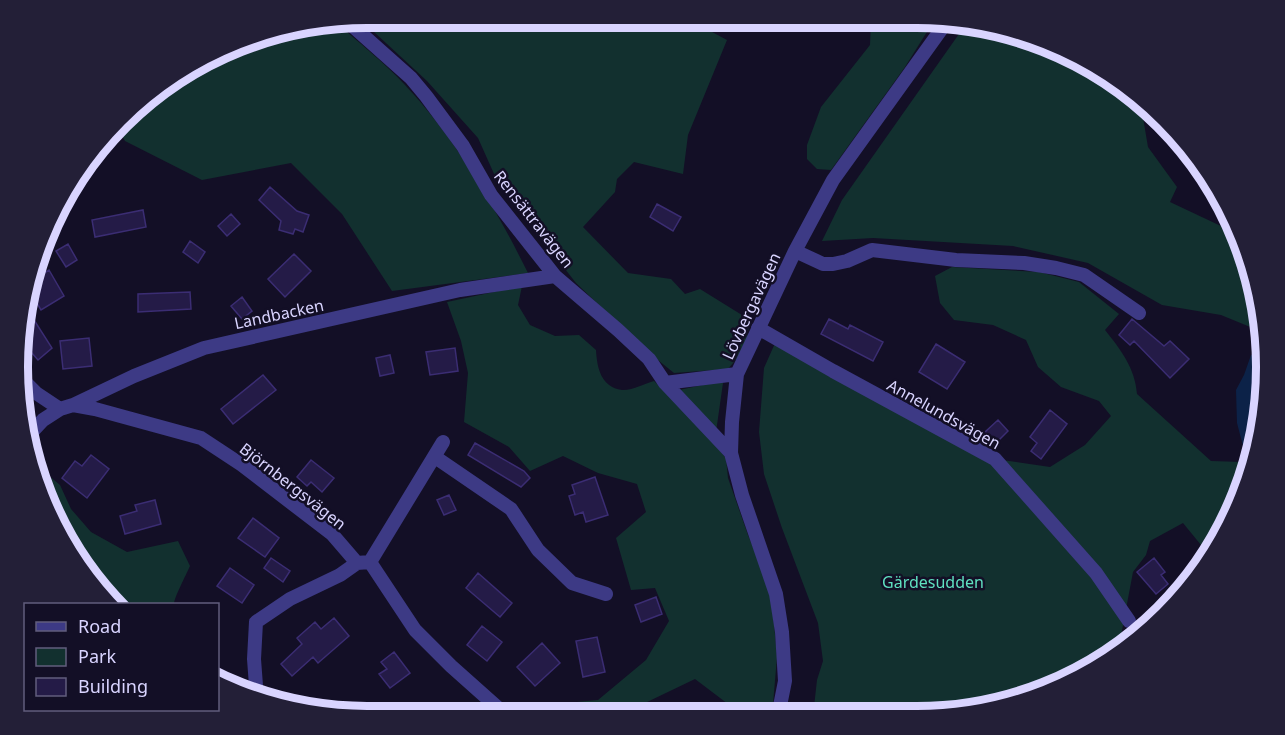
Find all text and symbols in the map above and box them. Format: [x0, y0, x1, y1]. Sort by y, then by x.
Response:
street label: Rensättravägen [489, 166, 579, 272]
street label: Lövbergavägen [717, 249, 785, 363]
street label: Landbacken [232, 294, 326, 334]
street label: Annelundsvägen [883, 374, 1005, 454]
street label: Björnbergsvägen [235, 438, 351, 534]
park label: Gärdesudden [882, 571, 984, 593]
legend [24, 603, 219, 711]
text: Road [78, 614, 121, 638]
text: Park [78, 644, 116, 668]
text: Building [78, 674, 148, 698]

